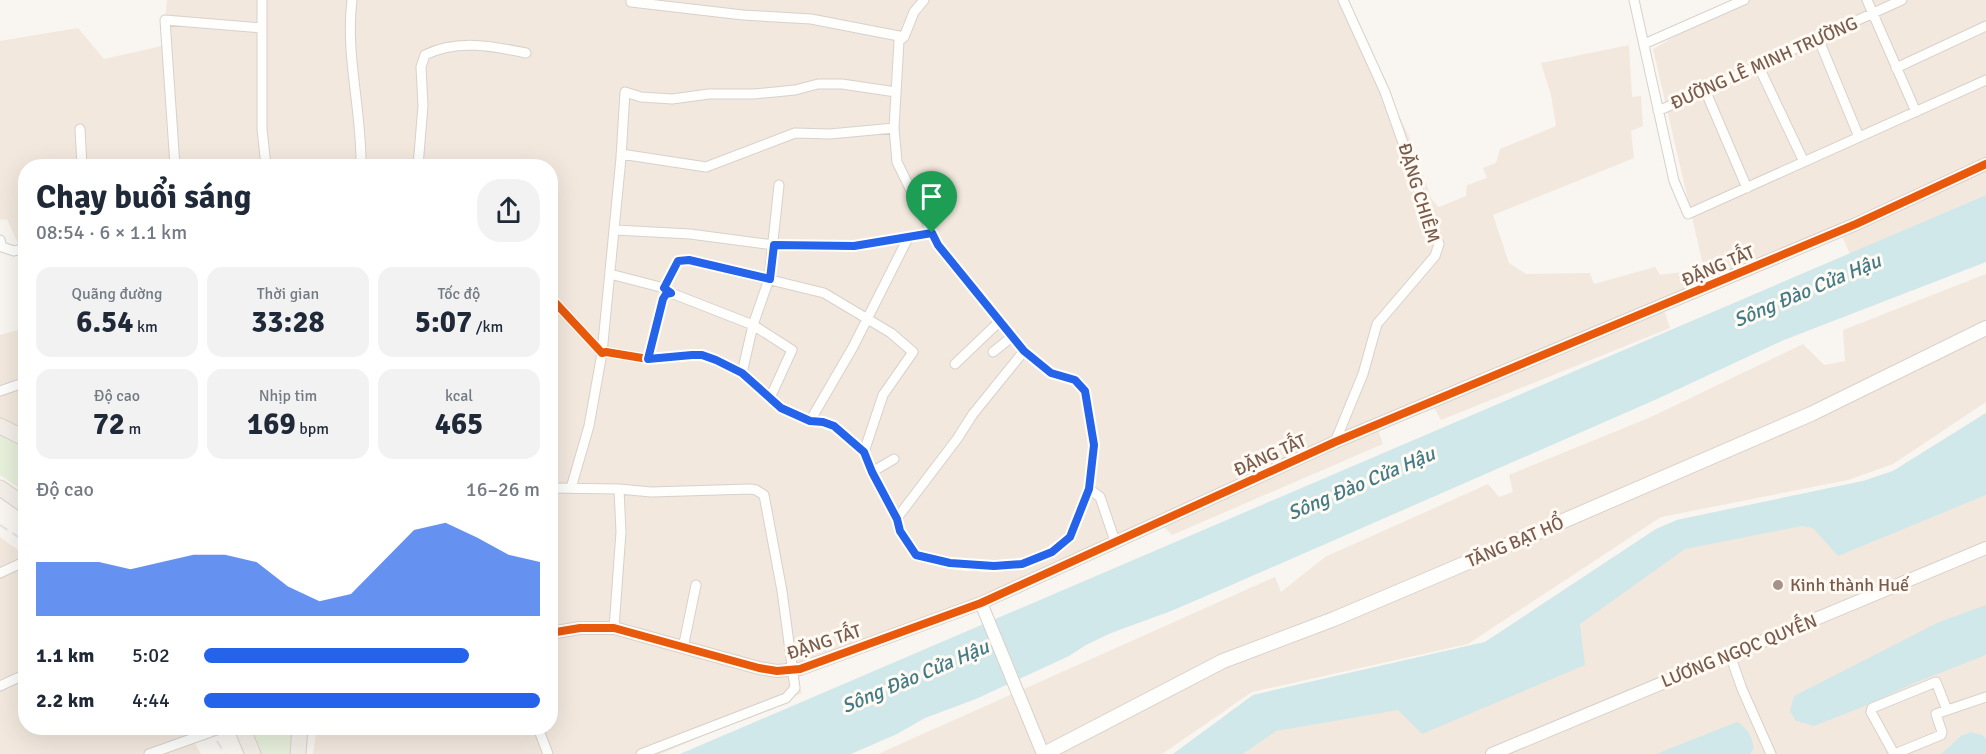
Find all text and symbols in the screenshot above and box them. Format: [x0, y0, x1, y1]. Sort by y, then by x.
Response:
street label: ĐƯỜNG LÊ MINH TRƯỜNG [1667, 12, 1861, 114]
street label: ĐẶNG CHIÊM [1393, 140, 1445, 246]
pin [906, 171, 957, 233]
text: Chạy buổi sáng [36, 177, 252, 218]
button: share [477, 179, 540, 242]
icon: arrive [915, 180, 948, 213]
text: 08:54 · 6 × 1.1 km [36, 220, 187, 245]
street label: ĐẶNG TẤT [1677, 238, 1758, 291]
water label: Sông Đào Cửa Hậu [1730, 248, 1886, 333]
text: Quãng đường [72, 284, 162, 304]
text: Thời gian [257, 284, 319, 304]
text: Tốc độ [438, 284, 480, 304]
text: 6.54 [76, 304, 133, 341]
text: 33:28 [251, 304, 325, 341]
text: 5:07 [415, 304, 472, 341]
text: km [133, 317, 158, 337]
text: /km [472, 317, 503, 337]
text: Độ cao [94, 386, 140, 406]
text: Nhịp tim [259, 386, 317, 406]
text: kcal [445, 386, 473, 406]
text: 72 [93, 406, 125, 443]
text: 169 [247, 406, 296, 443]
text: 465 [435, 406, 483, 443]
text: m [125, 419, 141, 439]
text: bpm [296, 419, 329, 439]
street label: ĐẶNG TẤT [1229, 426, 1310, 481]
water label: Sông Đào Cửa Hậu [1284, 441, 1440, 526]
text: Độ cao [36, 477, 94, 502]
text: 16–26 m [466, 477, 540, 502]
street label: TĂNG BẠT HỔ [1462, 510, 1567, 572]
place label: Kinh thành Huế [1790, 574, 1910, 596]
marker: Kinh thành Huế [1771, 578, 1785, 592]
street label: LƯƠNG NGỌC QUYẾN [1657, 607, 1820, 692]
street label: ĐẶNG TẤT [783, 617, 864, 664]
water label: Sông Đào Cửa Hậu [838, 634, 994, 719]
text: 1.1 km [36, 643, 94, 668]
text: 5:02 [132, 643, 170, 668]
text: 2.2 km [36, 688, 94, 713]
text: 4:44 [132, 688, 170, 713]

